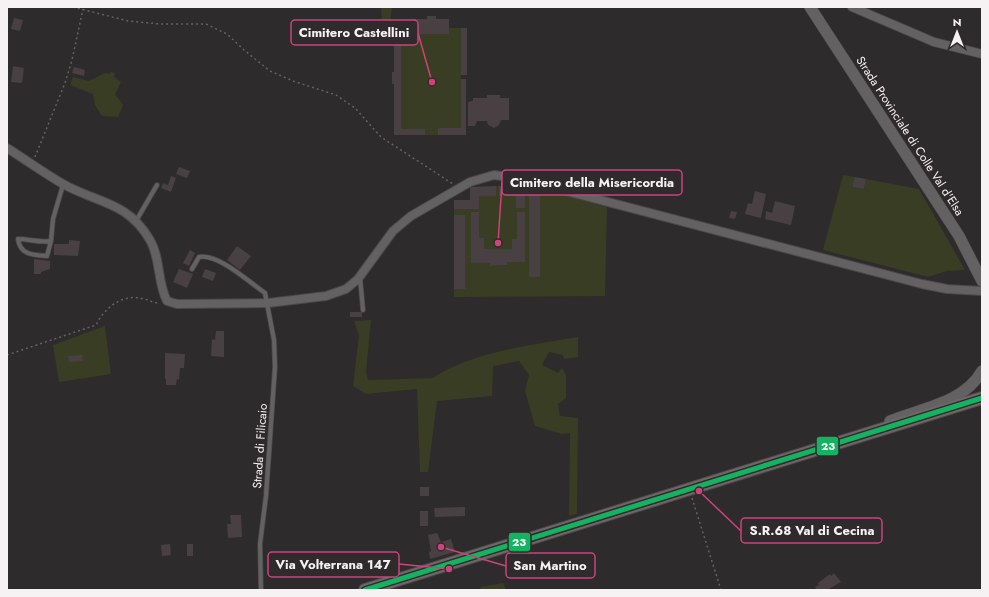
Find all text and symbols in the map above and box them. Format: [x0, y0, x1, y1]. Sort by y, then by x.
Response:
north arrow [937, 12, 977, 52]
text: N [953, 14, 961, 30]
callout: Cimitero Castellini [291, 20, 418, 45]
text: Cimitero Castellini [299, 23, 409, 42]
street label: Strada Provinciale di Colle Val d'Elsa [852, 53, 969, 219]
callout: Cimitero della Misericordia [502, 170, 682, 195]
text: Cimitero della Misericordia [510, 173, 674, 192]
street label: Strada di Filicaio [248, 402, 272, 489]
line badge: 23 [816, 436, 839, 456]
text: 23 [821, 438, 835, 454]
callout: S.R.68 Val di Cecina [741, 518, 882, 543]
text: S.R.68 Val di Cecina [750, 521, 874, 540]
line badge: 23 [508, 532, 531, 552]
text: 23 [512, 534, 526, 550]
callout: Via Volterrana 147 [268, 552, 399, 577]
callout: San Martino [506, 553, 595, 578]
text: Via Volterrana 147 [275, 555, 391, 574]
text: San Martino [513, 556, 587, 575]

